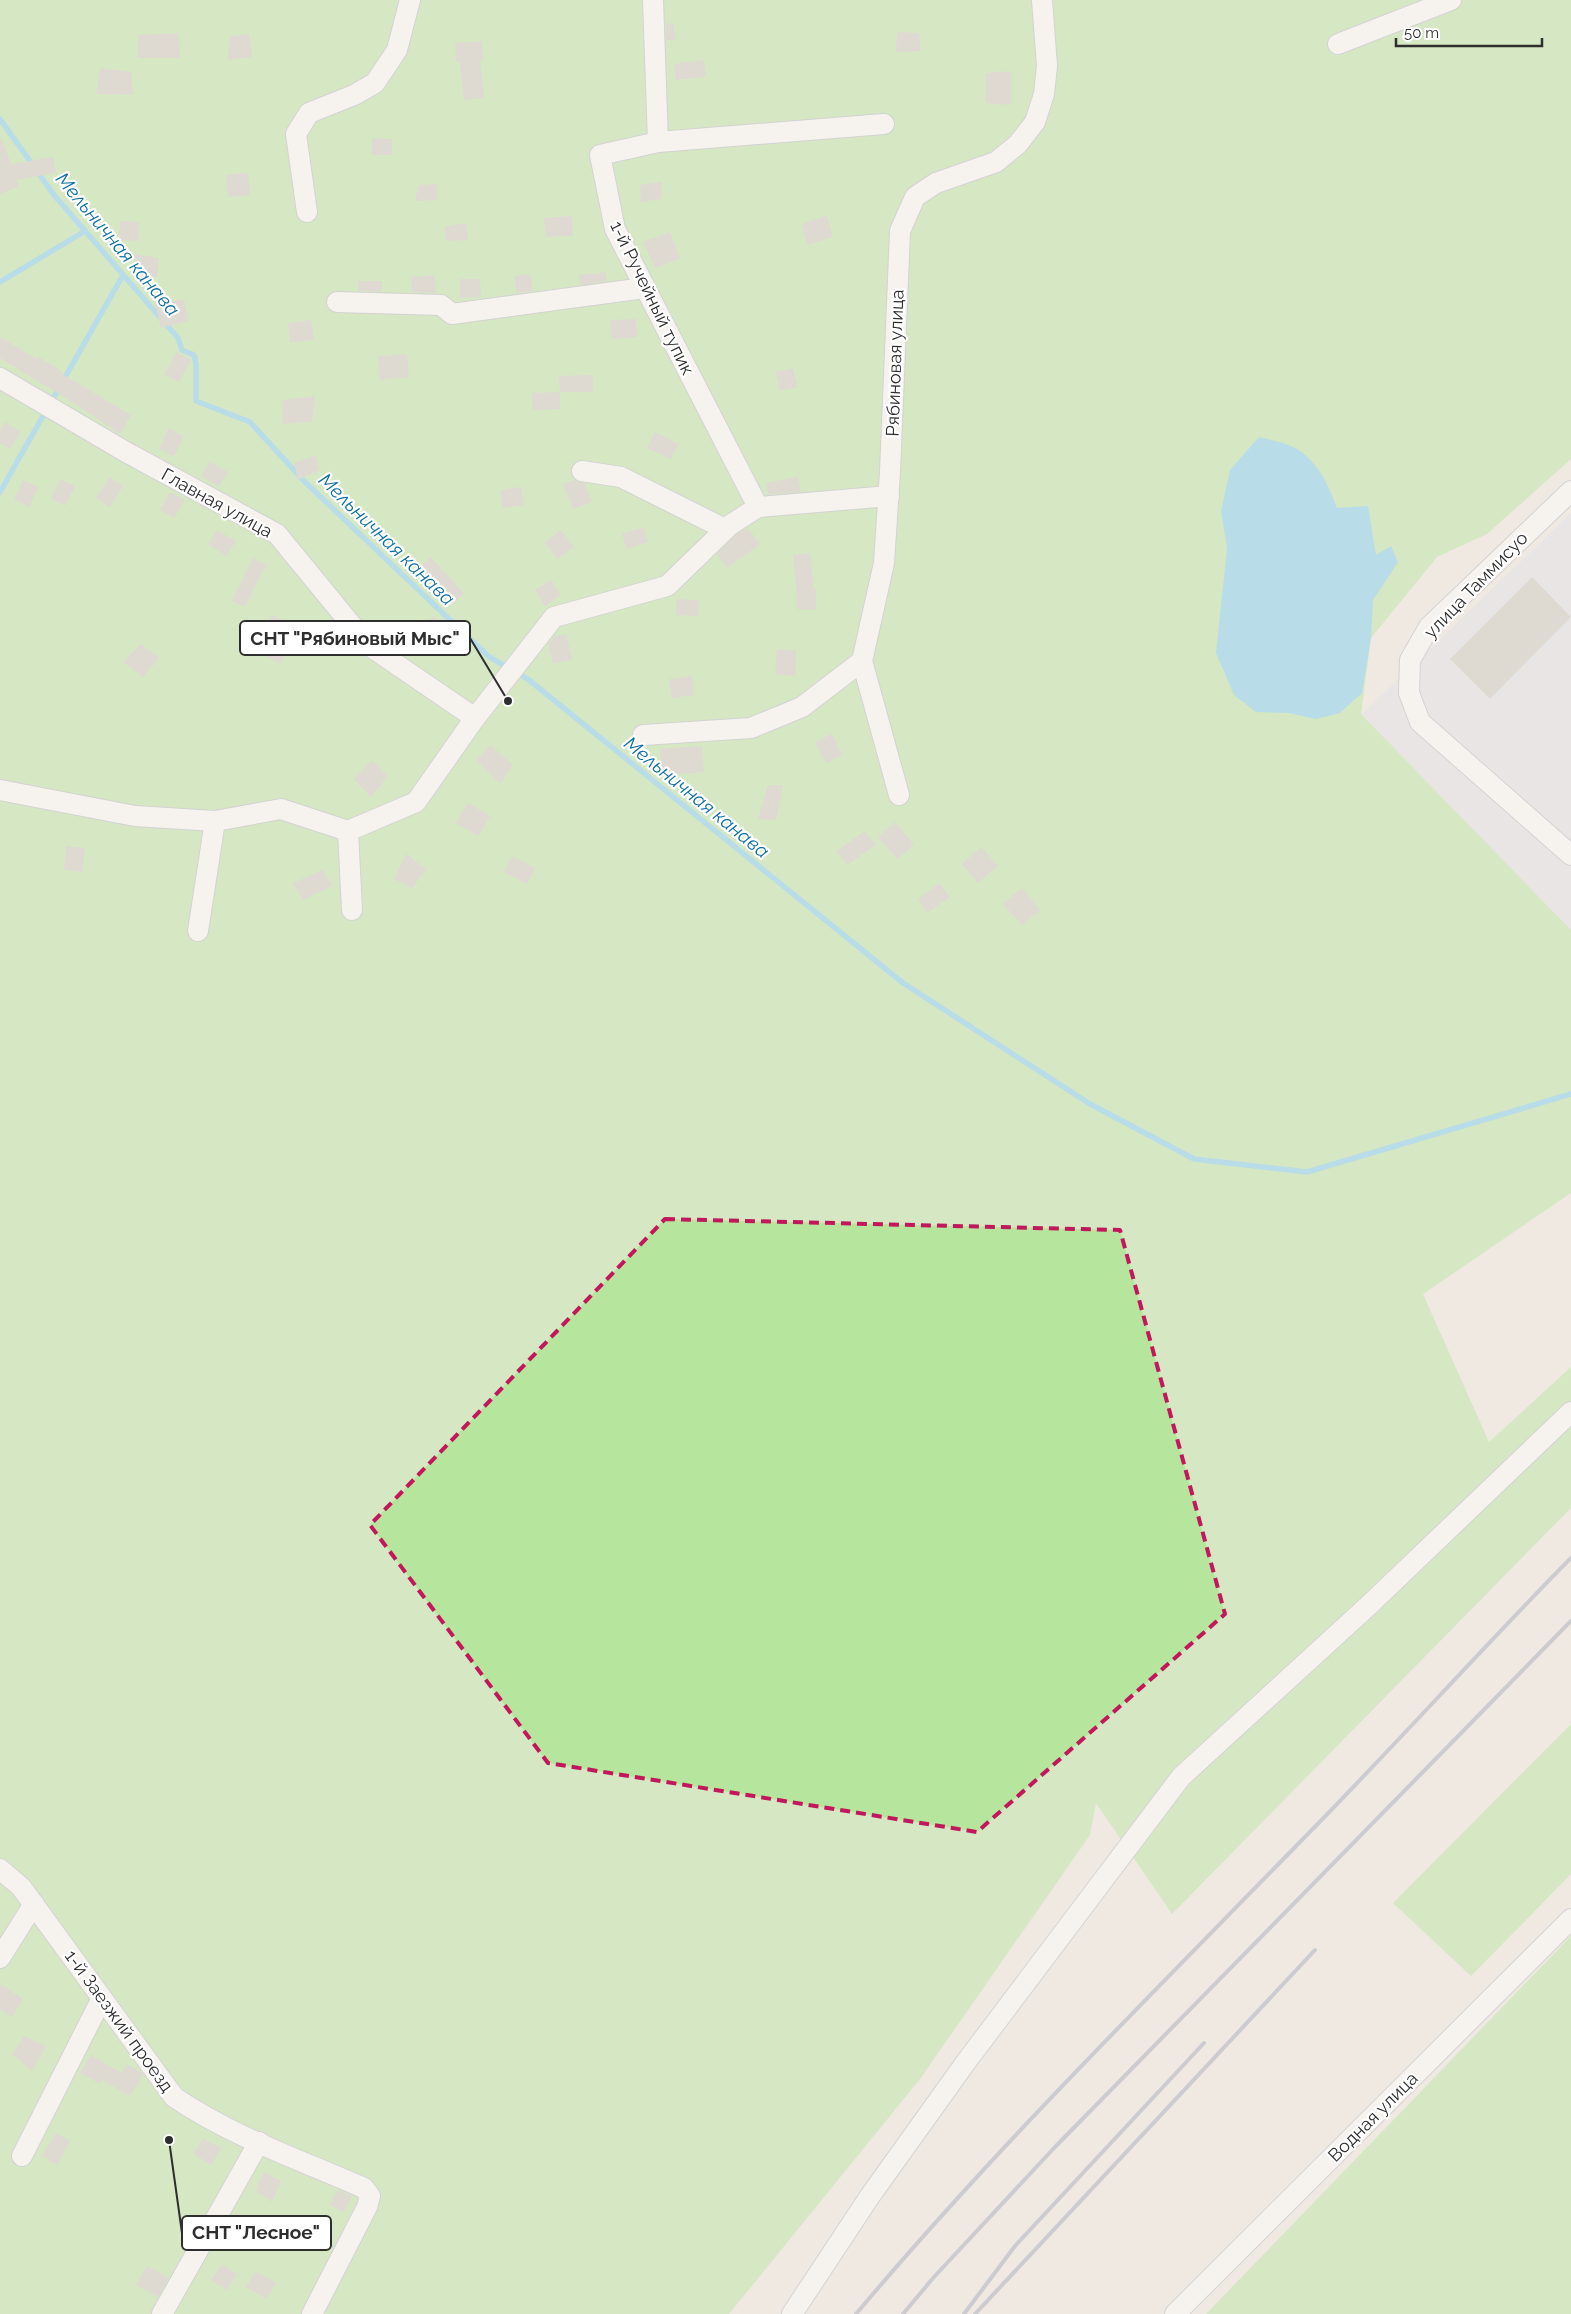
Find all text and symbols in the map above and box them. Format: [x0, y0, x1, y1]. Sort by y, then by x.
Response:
scale bar [1396, 15, 1542, 47]
text: 50 m [1404, 24, 1439, 42]
water label: Мельничная канава [52, 168, 184, 320]
street label: 1-й Ручейный тупик [606, 217, 699, 378]
street label: Рябиновая улица [881, 289, 908, 437]
street label: Главная улица [158, 463, 276, 542]
water label: Мельничная канава [315, 469, 459, 609]
street label: улица Таммисуо [1420, 527, 1532, 642]
callout: СНТ "Рябиновый Мыс" [240, 621, 470, 655]
text: СНТ "Рябиновый Мыс" [250, 627, 460, 649]
water label: Мельничная канава [620, 732, 774, 862]
street label: 1-й Заезжий проезд [61, 1946, 178, 2096]
street label: Водная улица [1324, 2068, 1422, 2166]
callout: СНТ "Лесное" [182, 2216, 331, 2250]
text: СНТ "Лесное" [192, 2221, 320, 2243]

